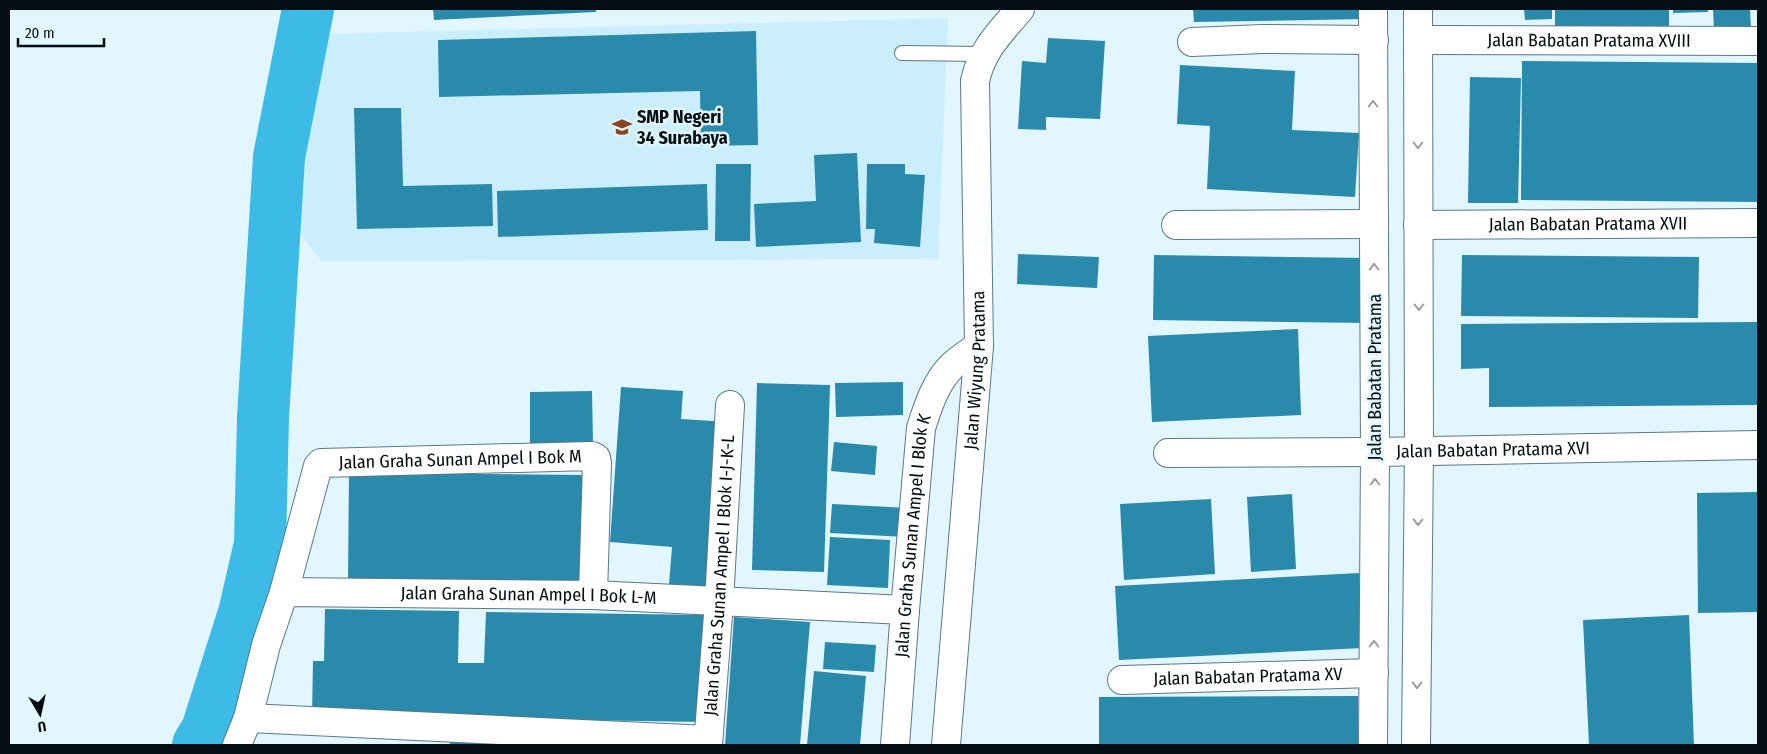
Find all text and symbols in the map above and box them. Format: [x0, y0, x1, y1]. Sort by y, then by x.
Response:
scale bar [18, 15, 104, 47]
text: 20 m [25, 24, 55, 42]
street label: Jalan Babatan Pratama XVIII [1487, 29, 1691, 52]
one-way arrow [1368, 100, 1378, 108]
place label: SMP Negeri 34 Surabaya [636, 106, 728, 149]
school or university icon: SMP Negeri 34 Surabaya [611, 116, 633, 138]
one-way arrow [1413, 142, 1423, 149]
street label: Jalan Babatan Pratama XVII [1489, 212, 1687, 236]
one-way arrow [1369, 262, 1379, 270]
street label: Jalan Wiyung Pratama [959, 290, 990, 451]
street label: Jalan Babatan Pratama [1364, 293, 1386, 460]
one-way arrow [1414, 304, 1424, 312]
street label: Jalan Graha Sunan Ampel I Blok K [891, 411, 936, 658]
street label: Jalan Graha Sunan Ampel I Blok I-J-K-L [699, 434, 739, 717]
street label: Jalan Babatan Pratama XVI [1396, 437, 1590, 463]
street label: Jalan Graha Sunan Ampel I Bok M [338, 445, 582, 474]
one-way arrow [1370, 477, 1380, 485]
one-way arrow [1413, 519, 1424, 527]
street label: Jalan Graha Sunan Ampel I Bok L-M [401, 582, 657, 609]
one-way arrow [1369, 640, 1379, 648]
street label: Jalan Babatan Pratama XV [1153, 663, 1344, 690]
one-way arrow [1412, 682, 1422, 689]
north arrow [15, 689, 65, 739]
text: U [37, 717, 47, 735]

